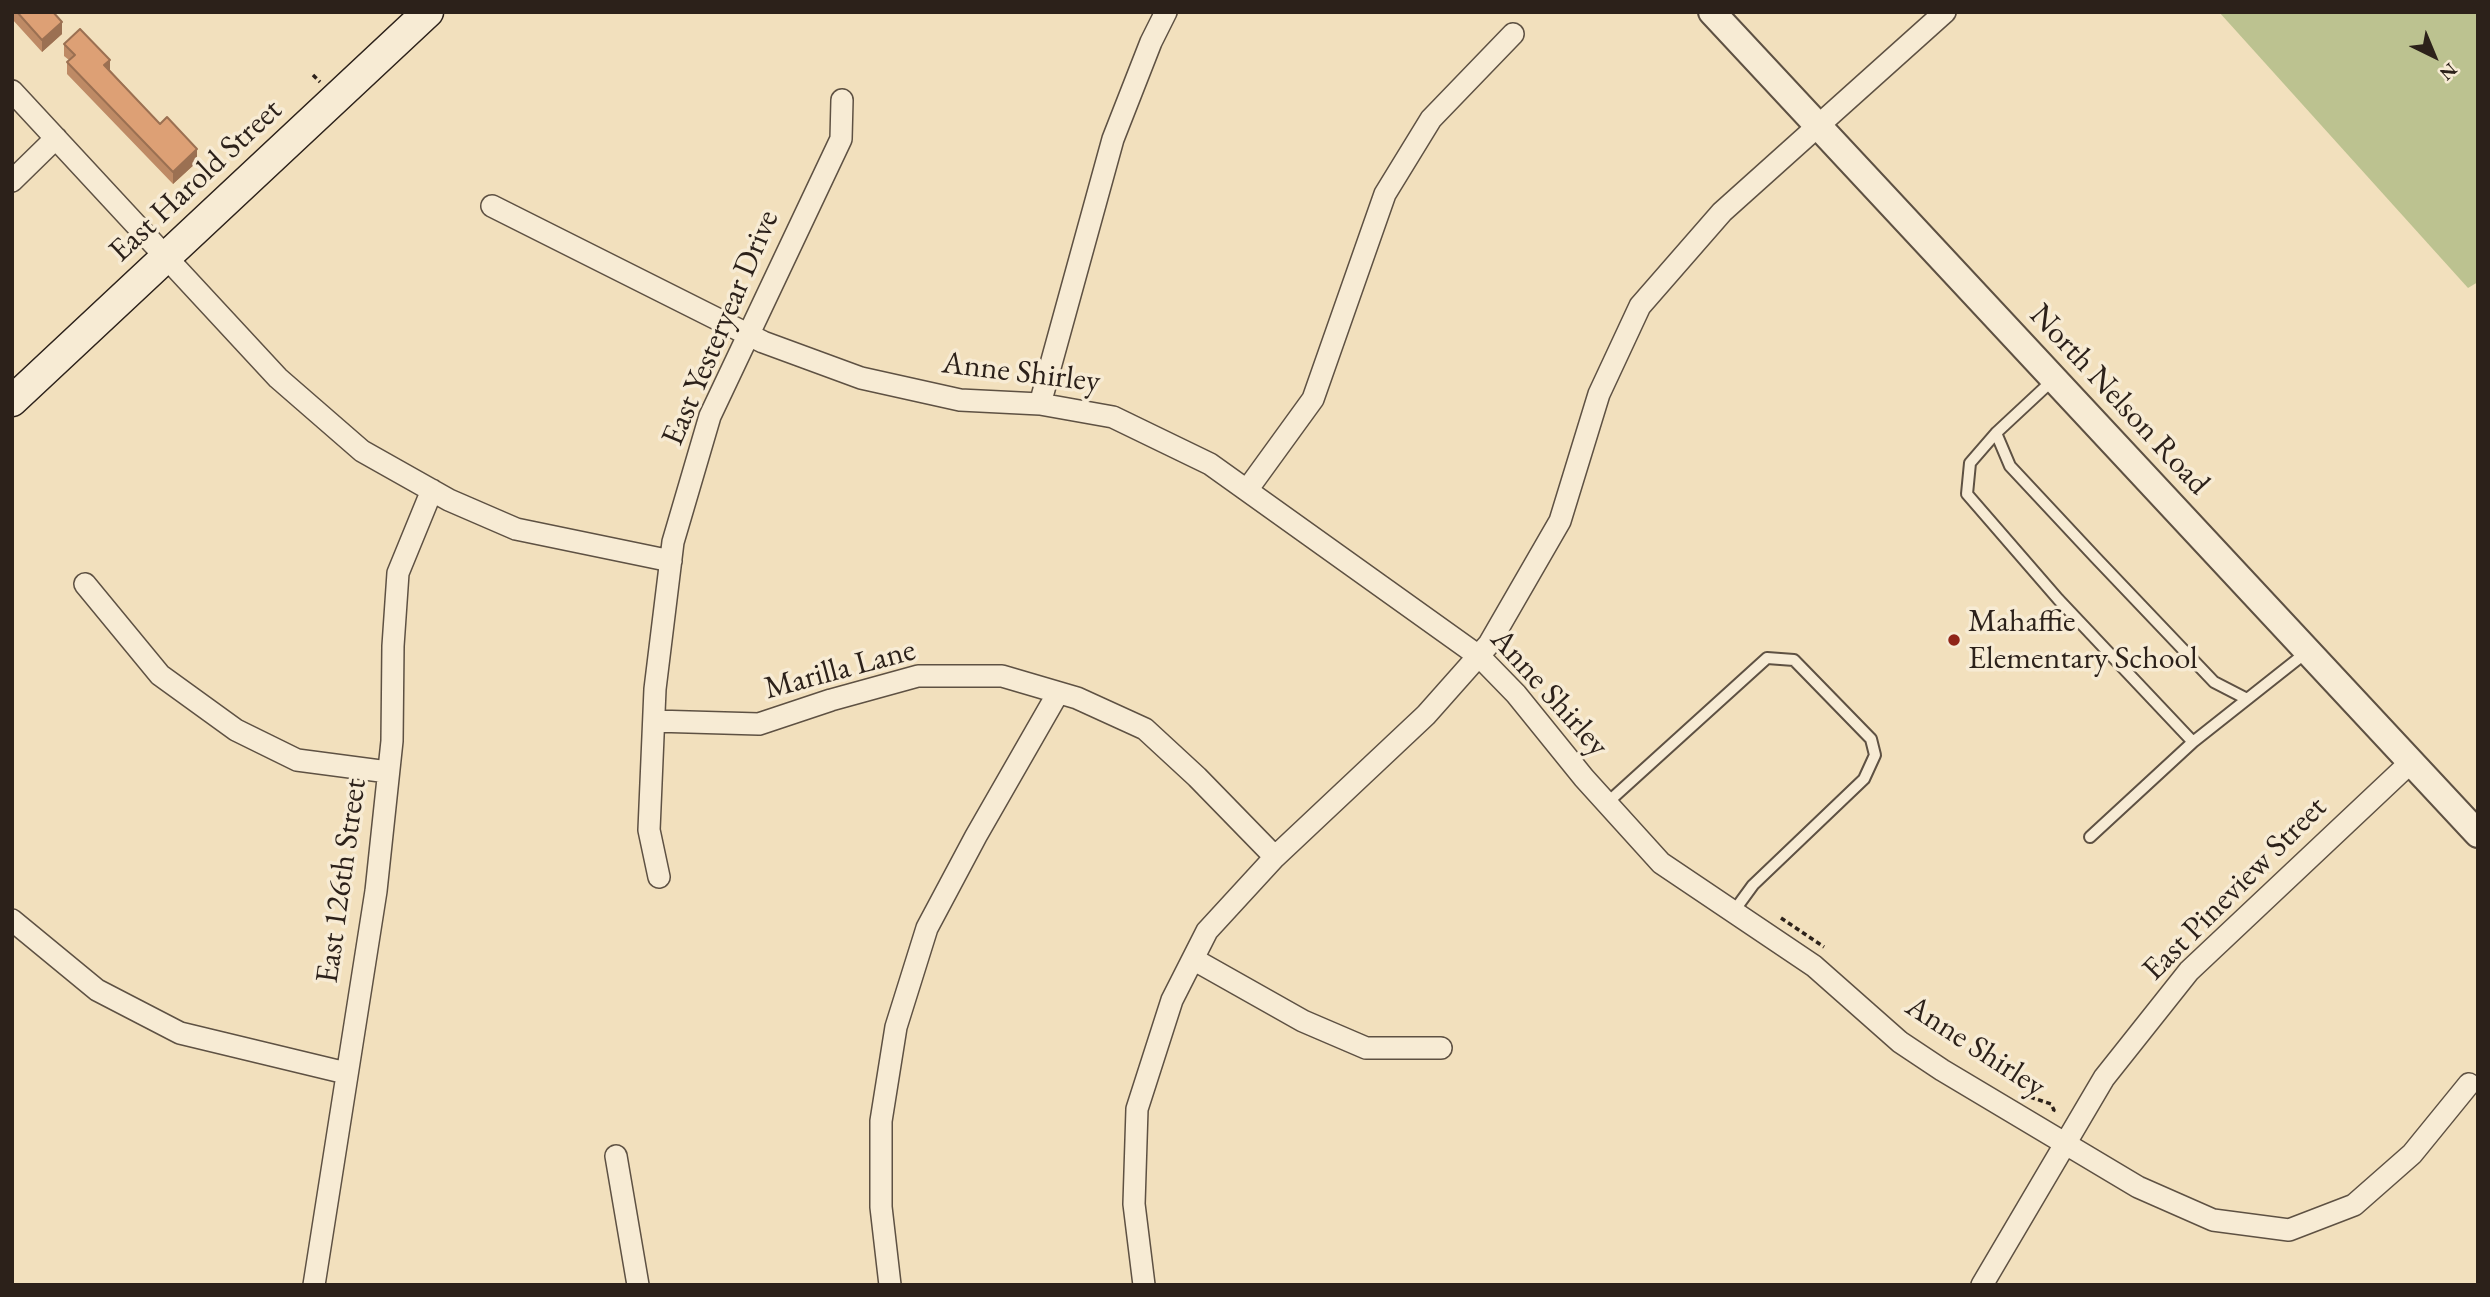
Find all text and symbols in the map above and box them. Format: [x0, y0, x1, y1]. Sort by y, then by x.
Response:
north arrow [2399, 21, 2469, 91]
text: N [2435, 57, 2463, 86]
street label: East Harold Street [102, 91, 290, 271]
street label: East Yesteryear Drive [654, 204, 788, 452]
street label: North Nelson Road [2021, 297, 2217, 503]
street label: Anne Shirley [940, 344, 1102, 402]
place label: Mahaffie Elementary School [1968, 603, 2198, 678]
street label: Anne Shirley [1482, 621, 1616, 765]
street label: Marilla Lane [760, 631, 920, 709]
marker: Mahaffie Elementary School [1946, 632, 1962, 648]
street label: East 126th Street [309, 776, 375, 986]
street label: East Pineview Street [2135, 789, 2335, 989]
street label: Anne Shirley [1898, 988, 2052, 1106]

